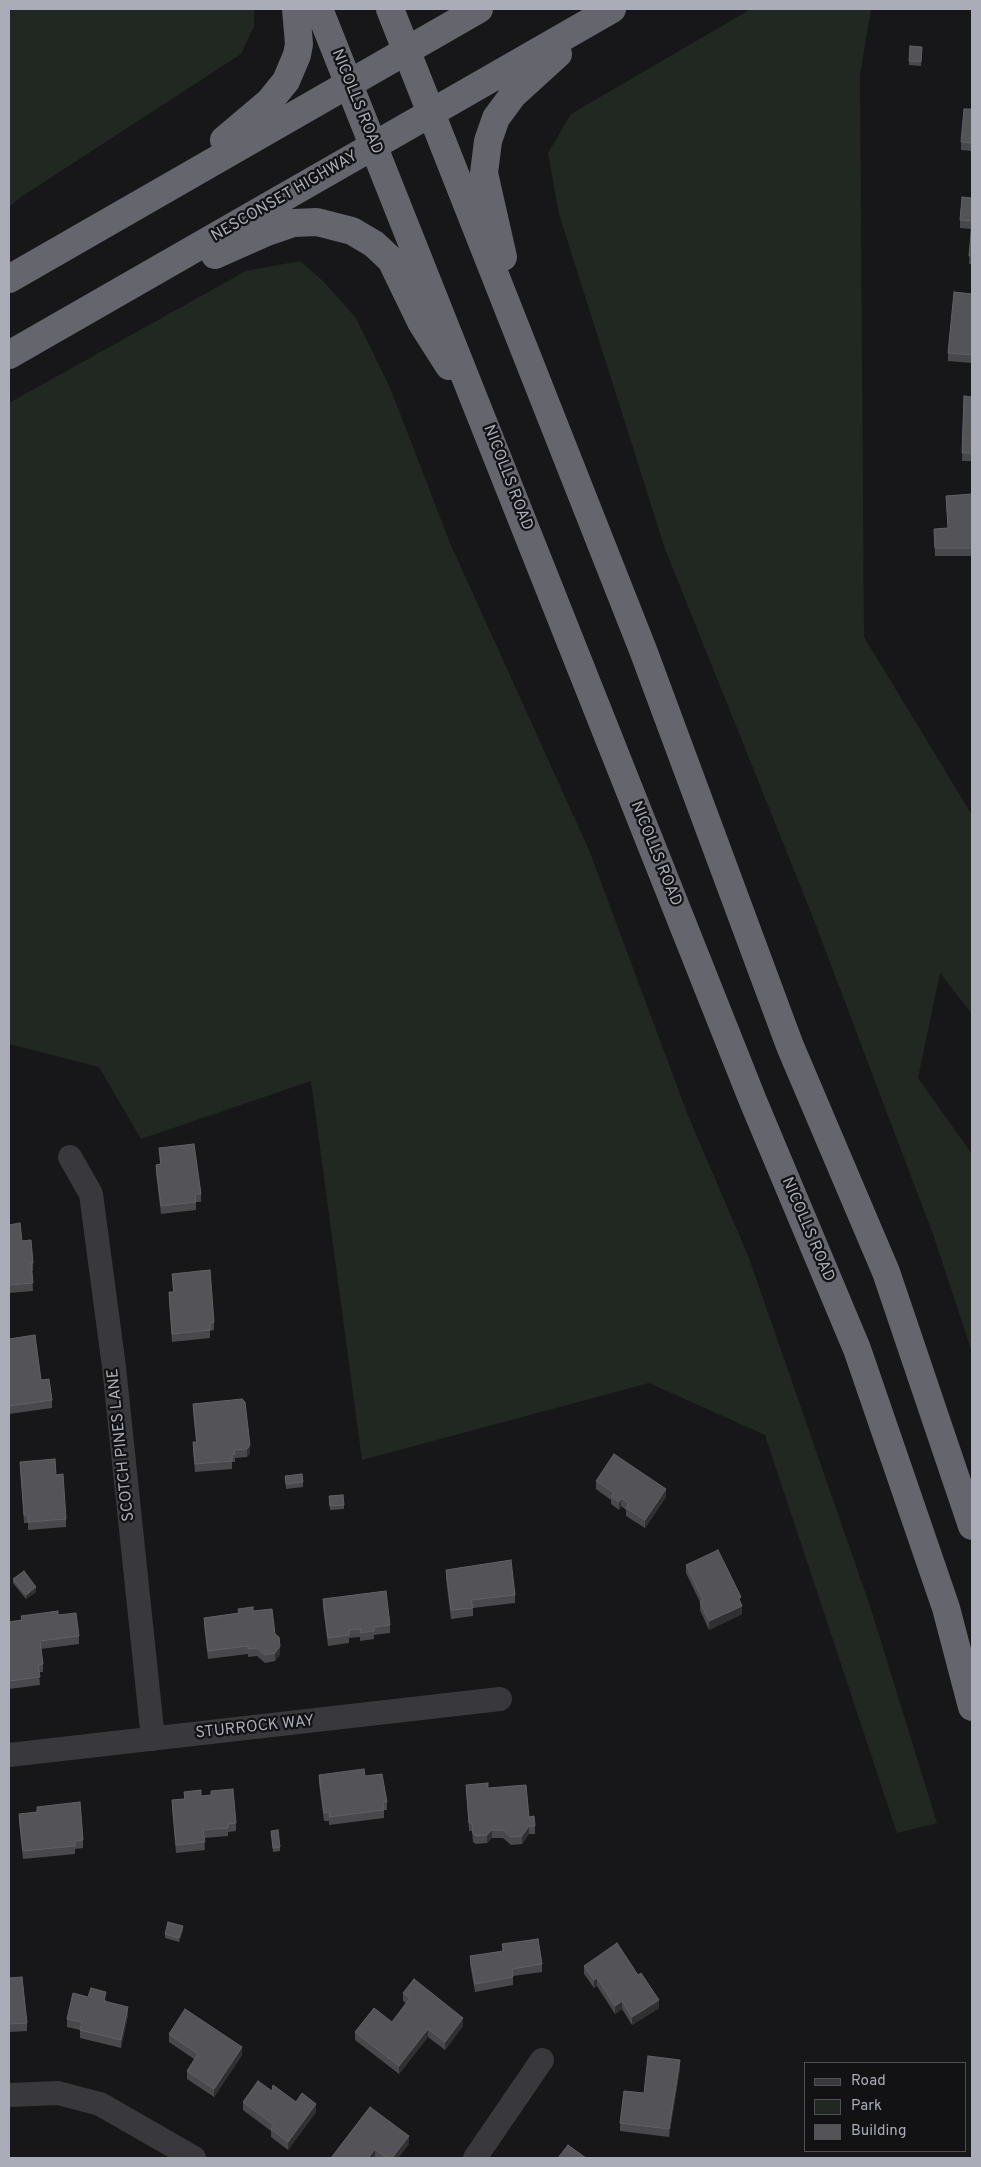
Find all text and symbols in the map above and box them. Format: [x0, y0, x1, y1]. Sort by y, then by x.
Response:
street label: NICOLLS ROAD [326, 47, 386, 157]
street label: NESCONSET HIGHWAY [208, 147, 362, 247]
street label: NICOLLS ROAD [478, 422, 536, 534]
street label: NICOLLS ROAD [625, 799, 685, 909]
street label: NICOLLS ROAD [776, 1175, 838, 1285]
street label: SCOTCH PINES LANE [104, 1368, 140, 1522]
street label: STURROCK WAY [195, 1712, 315, 1744]
legend [804, 2062, 966, 2152]
text: Road [851, 2072, 886, 2091]
text: Park [851, 2097, 882, 2116]
text: Building [851, 2122, 906, 2141]

